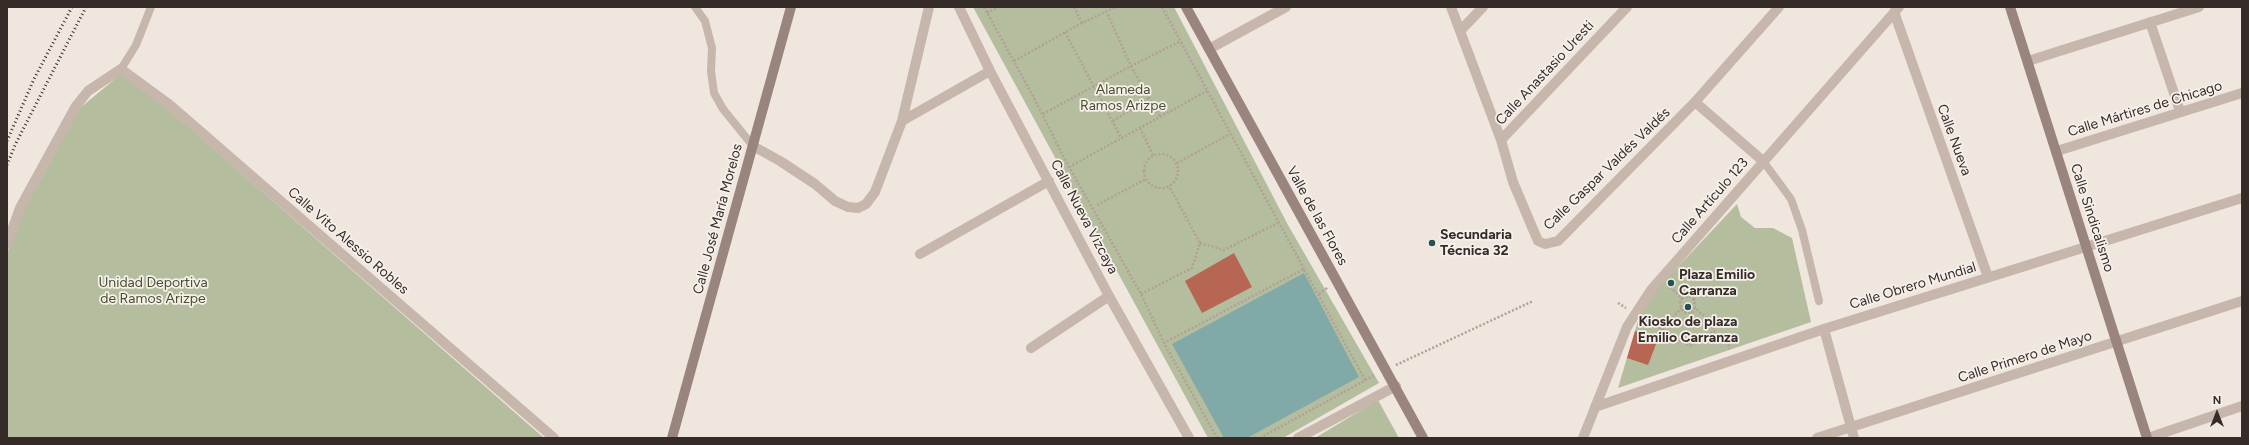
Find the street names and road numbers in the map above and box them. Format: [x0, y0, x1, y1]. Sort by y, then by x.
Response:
street label: Calle Anastasio Uresti [1492, 17, 1598, 129]
street label: Calle Mártires de Chicago [2066, 77, 2224, 141]
street label: Calle Nueva [1933, 102, 1975, 178]
street label: Calle Gaspar Valdés Valdés [1540, 104, 1674, 234]
street label: Calle José María Morelos [690, 142, 746, 296]
street label: Calle Artículo 123 [1668, 155, 1752, 247]
street label: Calle Nueva Vizcaya [1047, 157, 1121, 277]
street label: Calle Sindicalismo [2067, 162, 2117, 274]
street label: Valle de las Flores [1283, 163, 1351, 269]
street label: Calle Vito Alessio Robles [284, 184, 412, 298]
street label: Calle Obrero Mundial [1848, 259, 1978, 313]
street label: Calle Primero de Mayo [1956, 327, 2094, 387]

